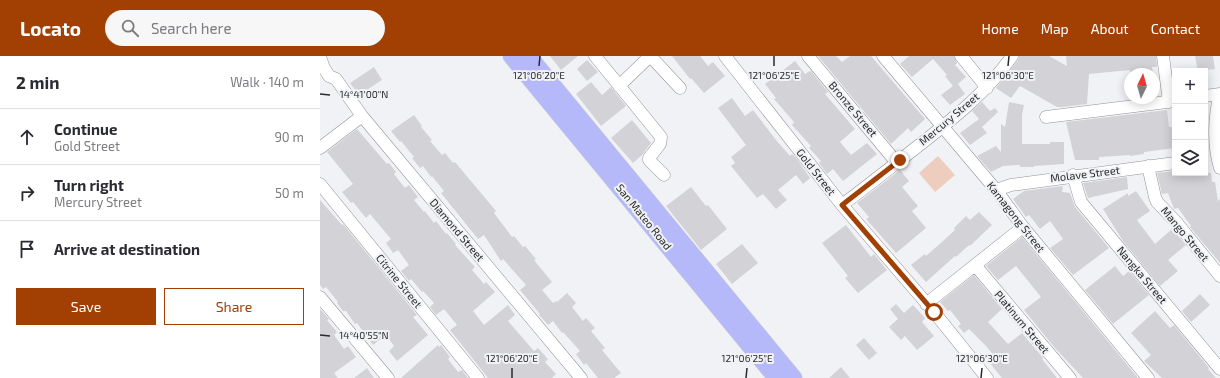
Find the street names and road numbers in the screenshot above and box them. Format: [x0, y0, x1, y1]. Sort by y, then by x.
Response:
street label: Bronze Street [826, 78, 880, 139]
street label: Mercury Street [916, 90, 981, 148]
street label: Gold Street [794, 146, 839, 198]
street label: Molave Street [1049, 163, 1120, 184]
street label: Kamagong Street [985, 179, 1048, 255]
street label: San Mateo Road [614, 181, 675, 252]
street label: Diamond Street [427, 196, 487, 264]
street label: Mango Street [1159, 204, 1212, 264]
street label: Nangka Street [1115, 243, 1170, 306]
street label: Citrine Street [374, 251, 425, 310]
street label: Platinum Street [992, 288, 1052, 356]

